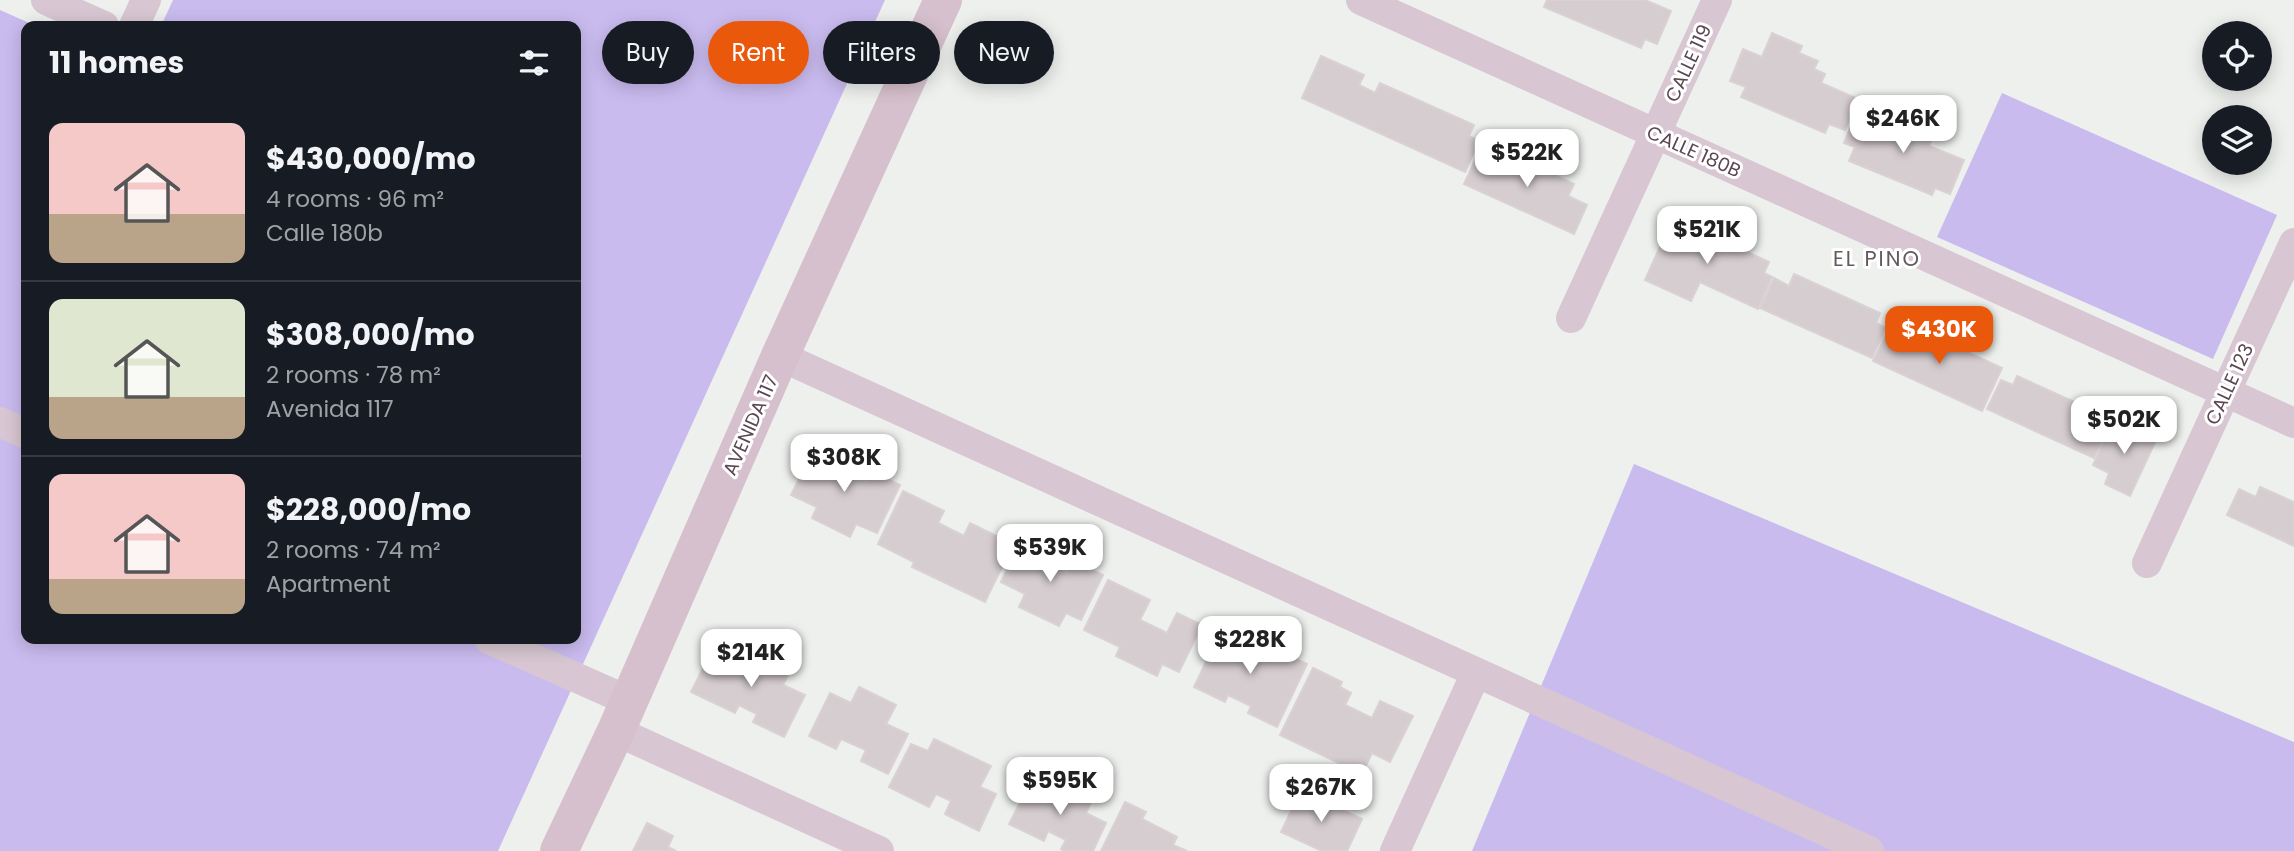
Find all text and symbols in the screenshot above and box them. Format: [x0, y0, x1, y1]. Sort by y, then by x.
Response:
street label: CALLE 119 [1659, 20, 1718, 106]
chip: Buy [602, 21, 694, 84]
chip: Rent [708, 21, 809, 84]
chip: Filters [823, 21, 940, 84]
chip: New [954, 21, 1054, 84]
map controls [2202, 21, 2272, 175]
button: locate [2202, 21, 2272, 91]
text: 11 homes [49, 41, 184, 84]
icon: filters [515, 44, 553, 82]
pin: $246K [1854, 96, 1952, 155]
text: $246K [1866, 102, 1940, 134]
button: layers [2202, 105, 2272, 175]
street label: CALLE 180B [1642, 119, 1745, 184]
pin: $522K [1478, 130, 1576, 189]
text: $522K [1491, 136, 1563, 168]
text: $430,000/mo [266, 137, 476, 180]
icon: home [105, 151, 189, 235]
text: 4 rooms · 96 m² [266, 183, 444, 215]
pin: $521K [1658, 206, 1756, 266]
text: $521K [1673, 213, 1741, 245]
text: Calle 180b [266, 217, 383, 249]
district label: EL PINO [1833, 244, 1921, 273]
pin: $430K [1890, 306, 1988, 366]
text: $308,000/mo [266, 313, 475, 356]
text: $430K [1901, 313, 1977, 345]
icon: home [105, 327, 189, 411]
street label: CALLE 123 [2199, 339, 2260, 429]
text: 2 rooms · 78 m² [266, 359, 441, 391]
street label: AVENIDA 117 [716, 371, 785, 480]
text: Avenida 117 [266, 393, 394, 425]
pin: $502K [2075, 396, 2173, 456]
text: $502K [2087, 403, 2161, 435]
pin: $308K [795, 434, 893, 494]
text: $308K [807, 441, 881, 473]
text: $228,000/mo [266, 488, 471, 531]
icon: home [105, 502, 189, 586]
pin: $539K [1001, 524, 1099, 584]
text: $539K [1013, 531, 1087, 563]
text: 2 rooms · 74 m² [266, 534, 441, 566]
text: Apartment [266, 568, 391, 600]
pin: $228K [1201, 616, 1299, 676]
text: $228K [1214, 623, 1286, 655]
pin: $214K [702, 630, 800, 689]
text: $214K [717, 636, 785, 668]
pin: $595K [1011, 758, 1109, 817]
text: $595K [1022, 764, 1098, 796]
pin: $267K [1272, 764, 1370, 824]
text: $267K [1285, 771, 1357, 803]

